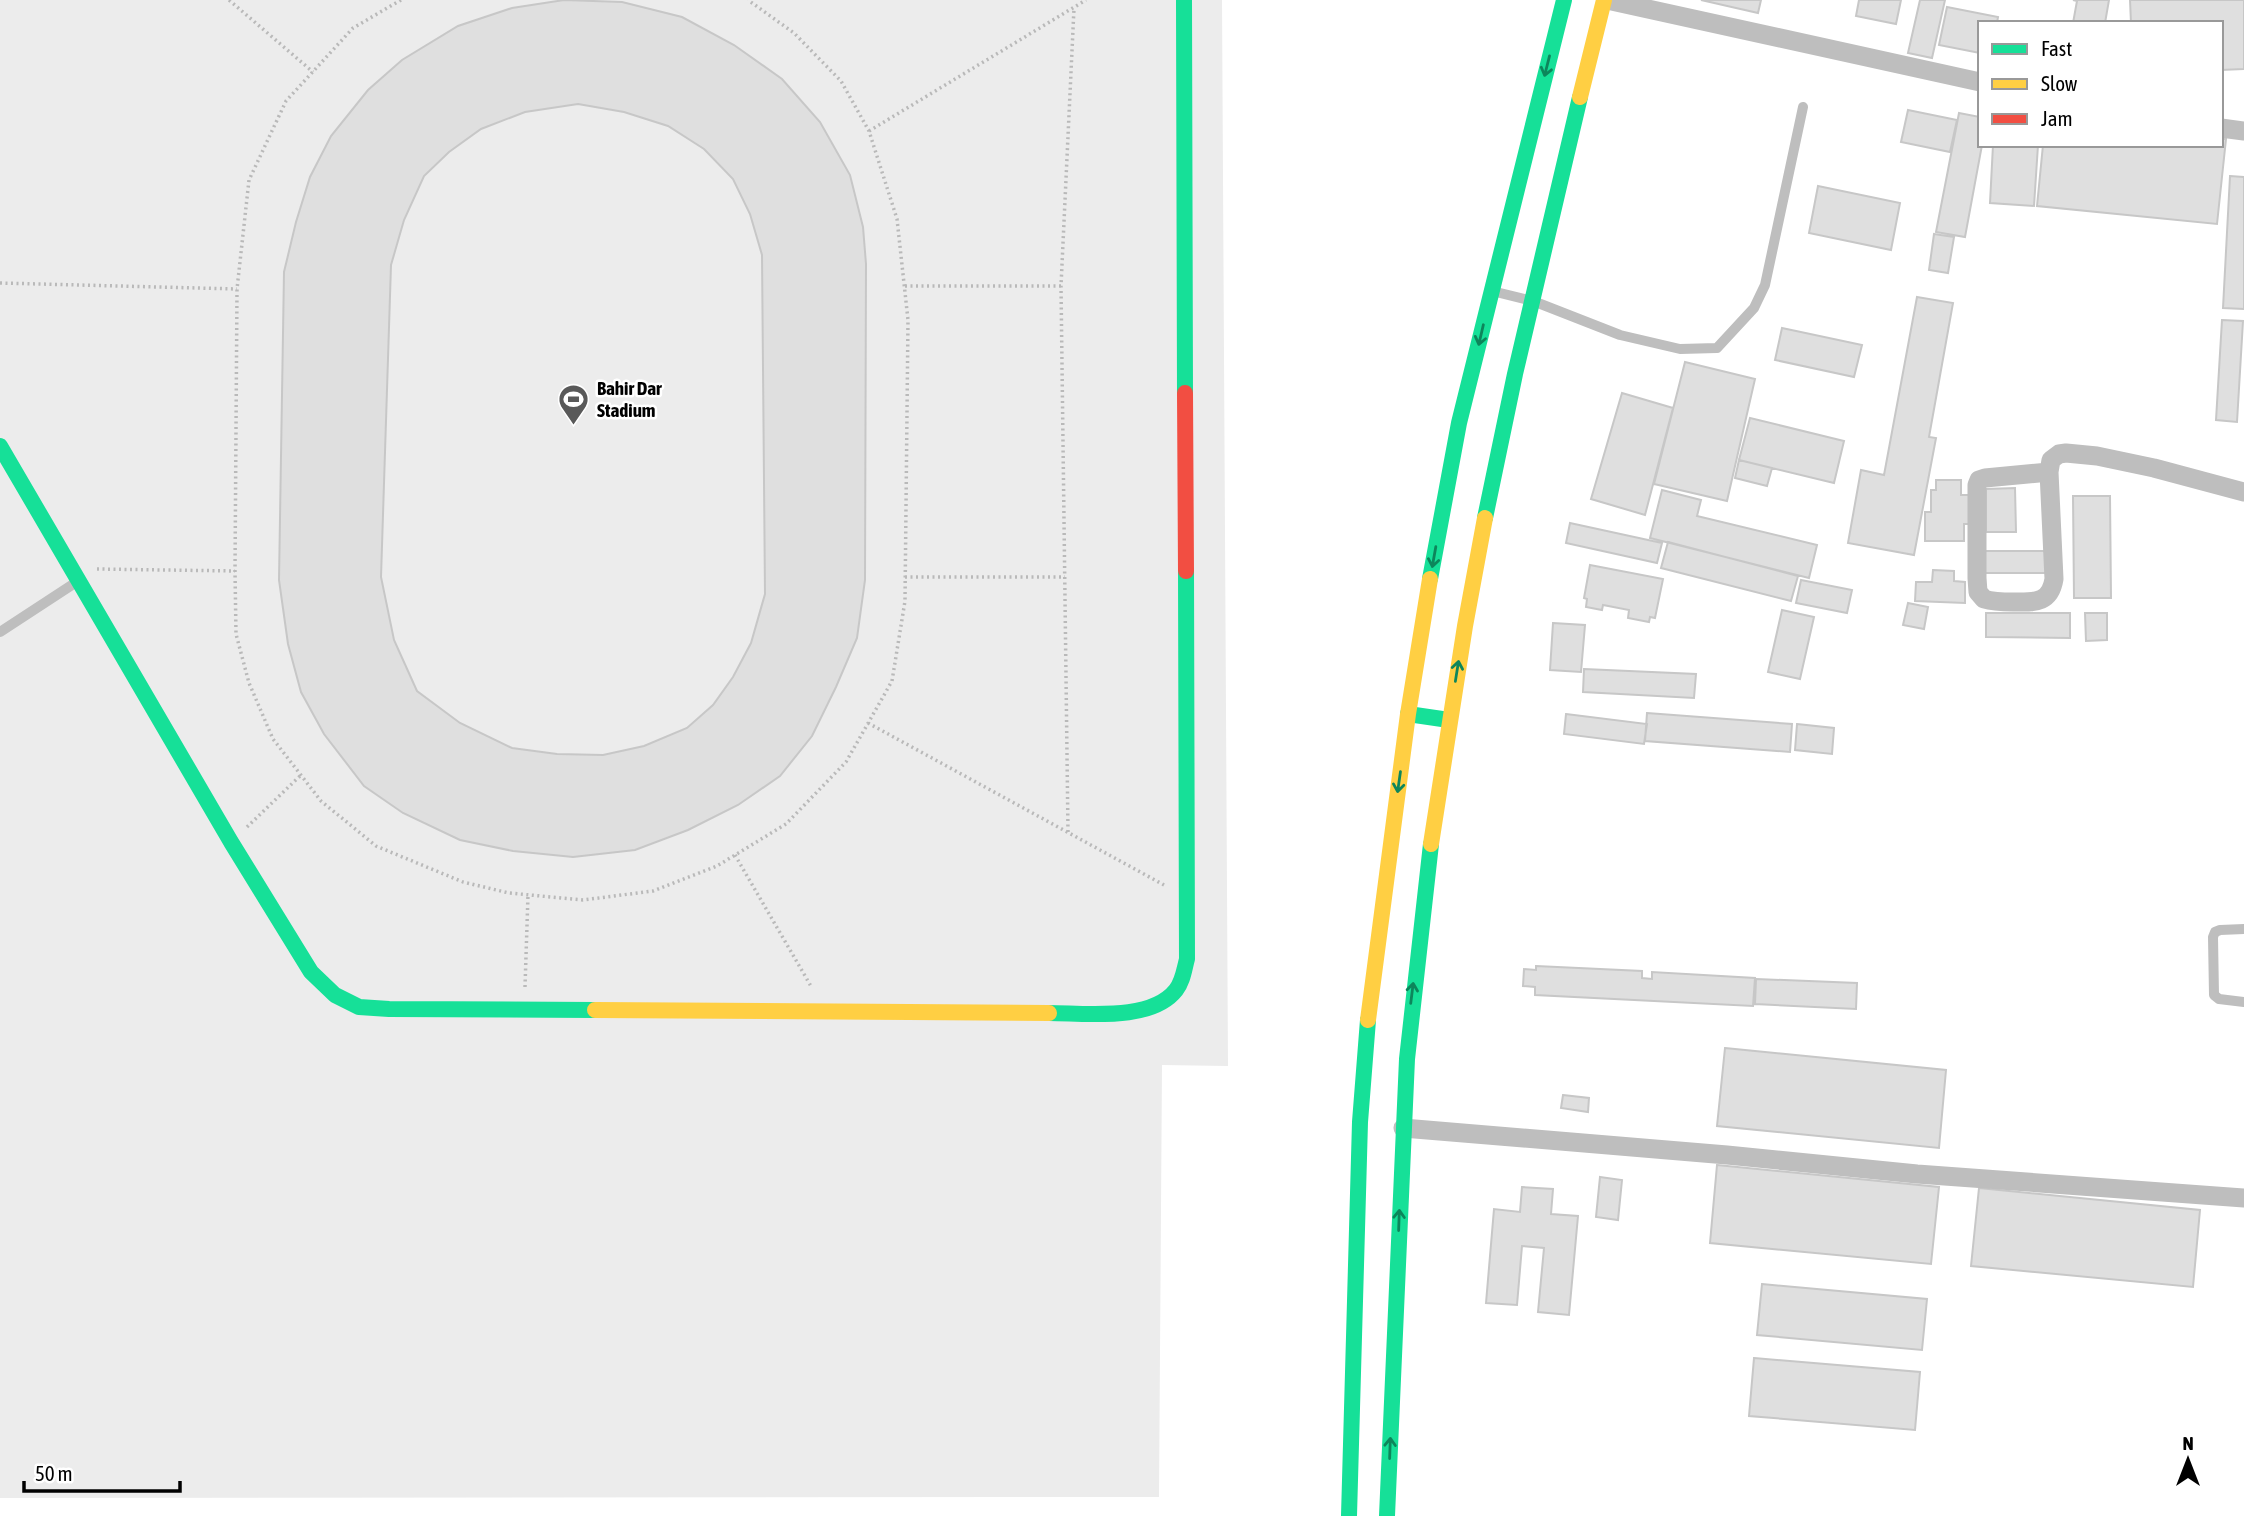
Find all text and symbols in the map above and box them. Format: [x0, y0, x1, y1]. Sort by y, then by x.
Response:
legend [1978, 21, 2223, 147]
text: Fast [2041, 36, 2072, 60]
one-way arrow [1540, 54, 1553, 77]
text: Slow [2041, 71, 2078, 95]
text: Jam [2041, 106, 2073, 130]
one-way arrow [1473, 323, 1486, 345]
place label: Bahir Dar Stadium [597, 377, 662, 421]
sports icon: Bahir Dar Stadium [557, 382, 591, 426]
one-way arrow [1427, 545, 1440, 568]
one-way arrow [1451, 660, 1464, 683]
one-way arrow [1392, 770, 1405, 793]
one-way arrow [1406, 983, 1419, 1005]
one-way arrow [1393, 1209, 1406, 1232]
north arrow [2153, 1425, 2223, 1495]
text: N [2182, 1432, 2194, 1454]
one-way arrow [1384, 1437, 1397, 1460]
scale bar [24, 1450, 180, 1494]
text: 50 m [35, 1461, 73, 1485]

